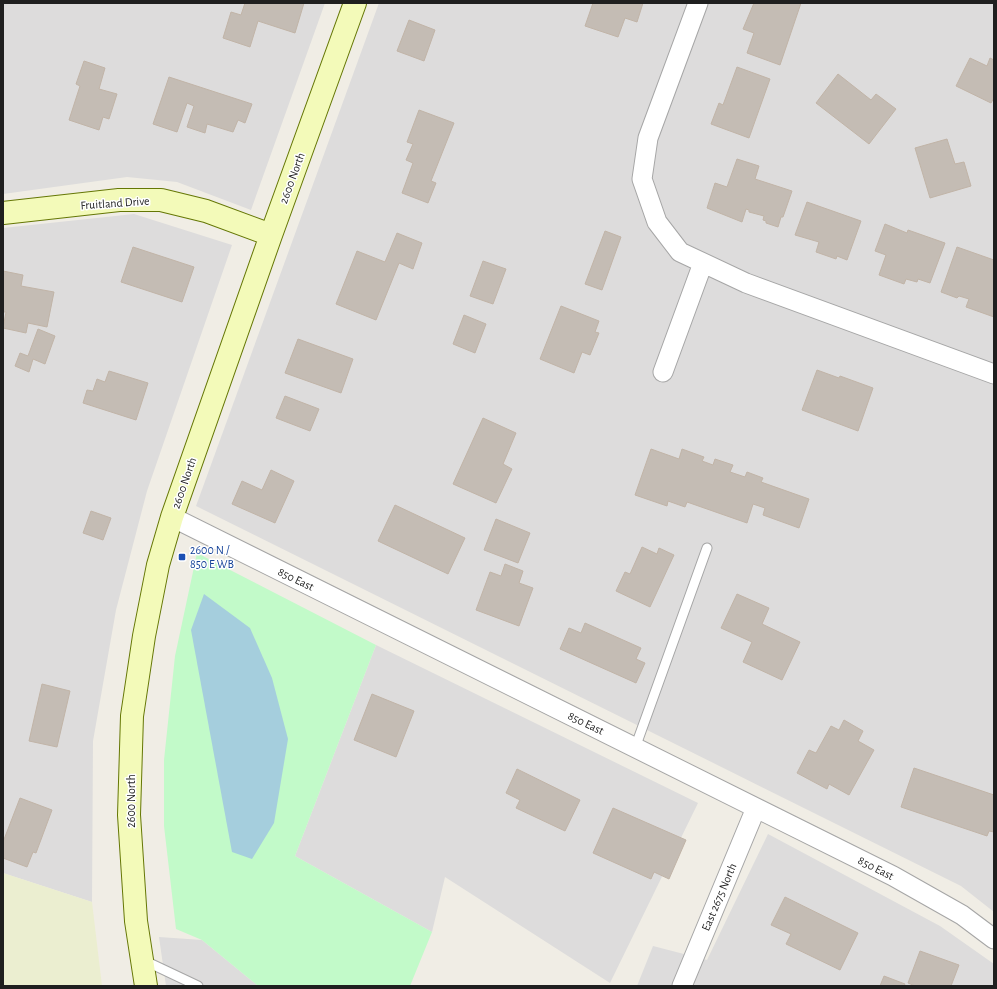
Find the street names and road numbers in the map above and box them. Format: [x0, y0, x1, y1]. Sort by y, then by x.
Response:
street label: 2600 North [277, 151, 307, 205]
street label: Fruitland Drive [80, 195, 150, 211]
street label: 2600 North [170, 456, 198, 510]
street label: 850 East [276, 565, 316, 593]
street label: 850 East [566, 709, 606, 737]
street label: 2600 North [125, 774, 137, 828]
street label: 850 East [856, 854, 896, 882]
street label: East 2675 North [699, 861, 739, 933]

